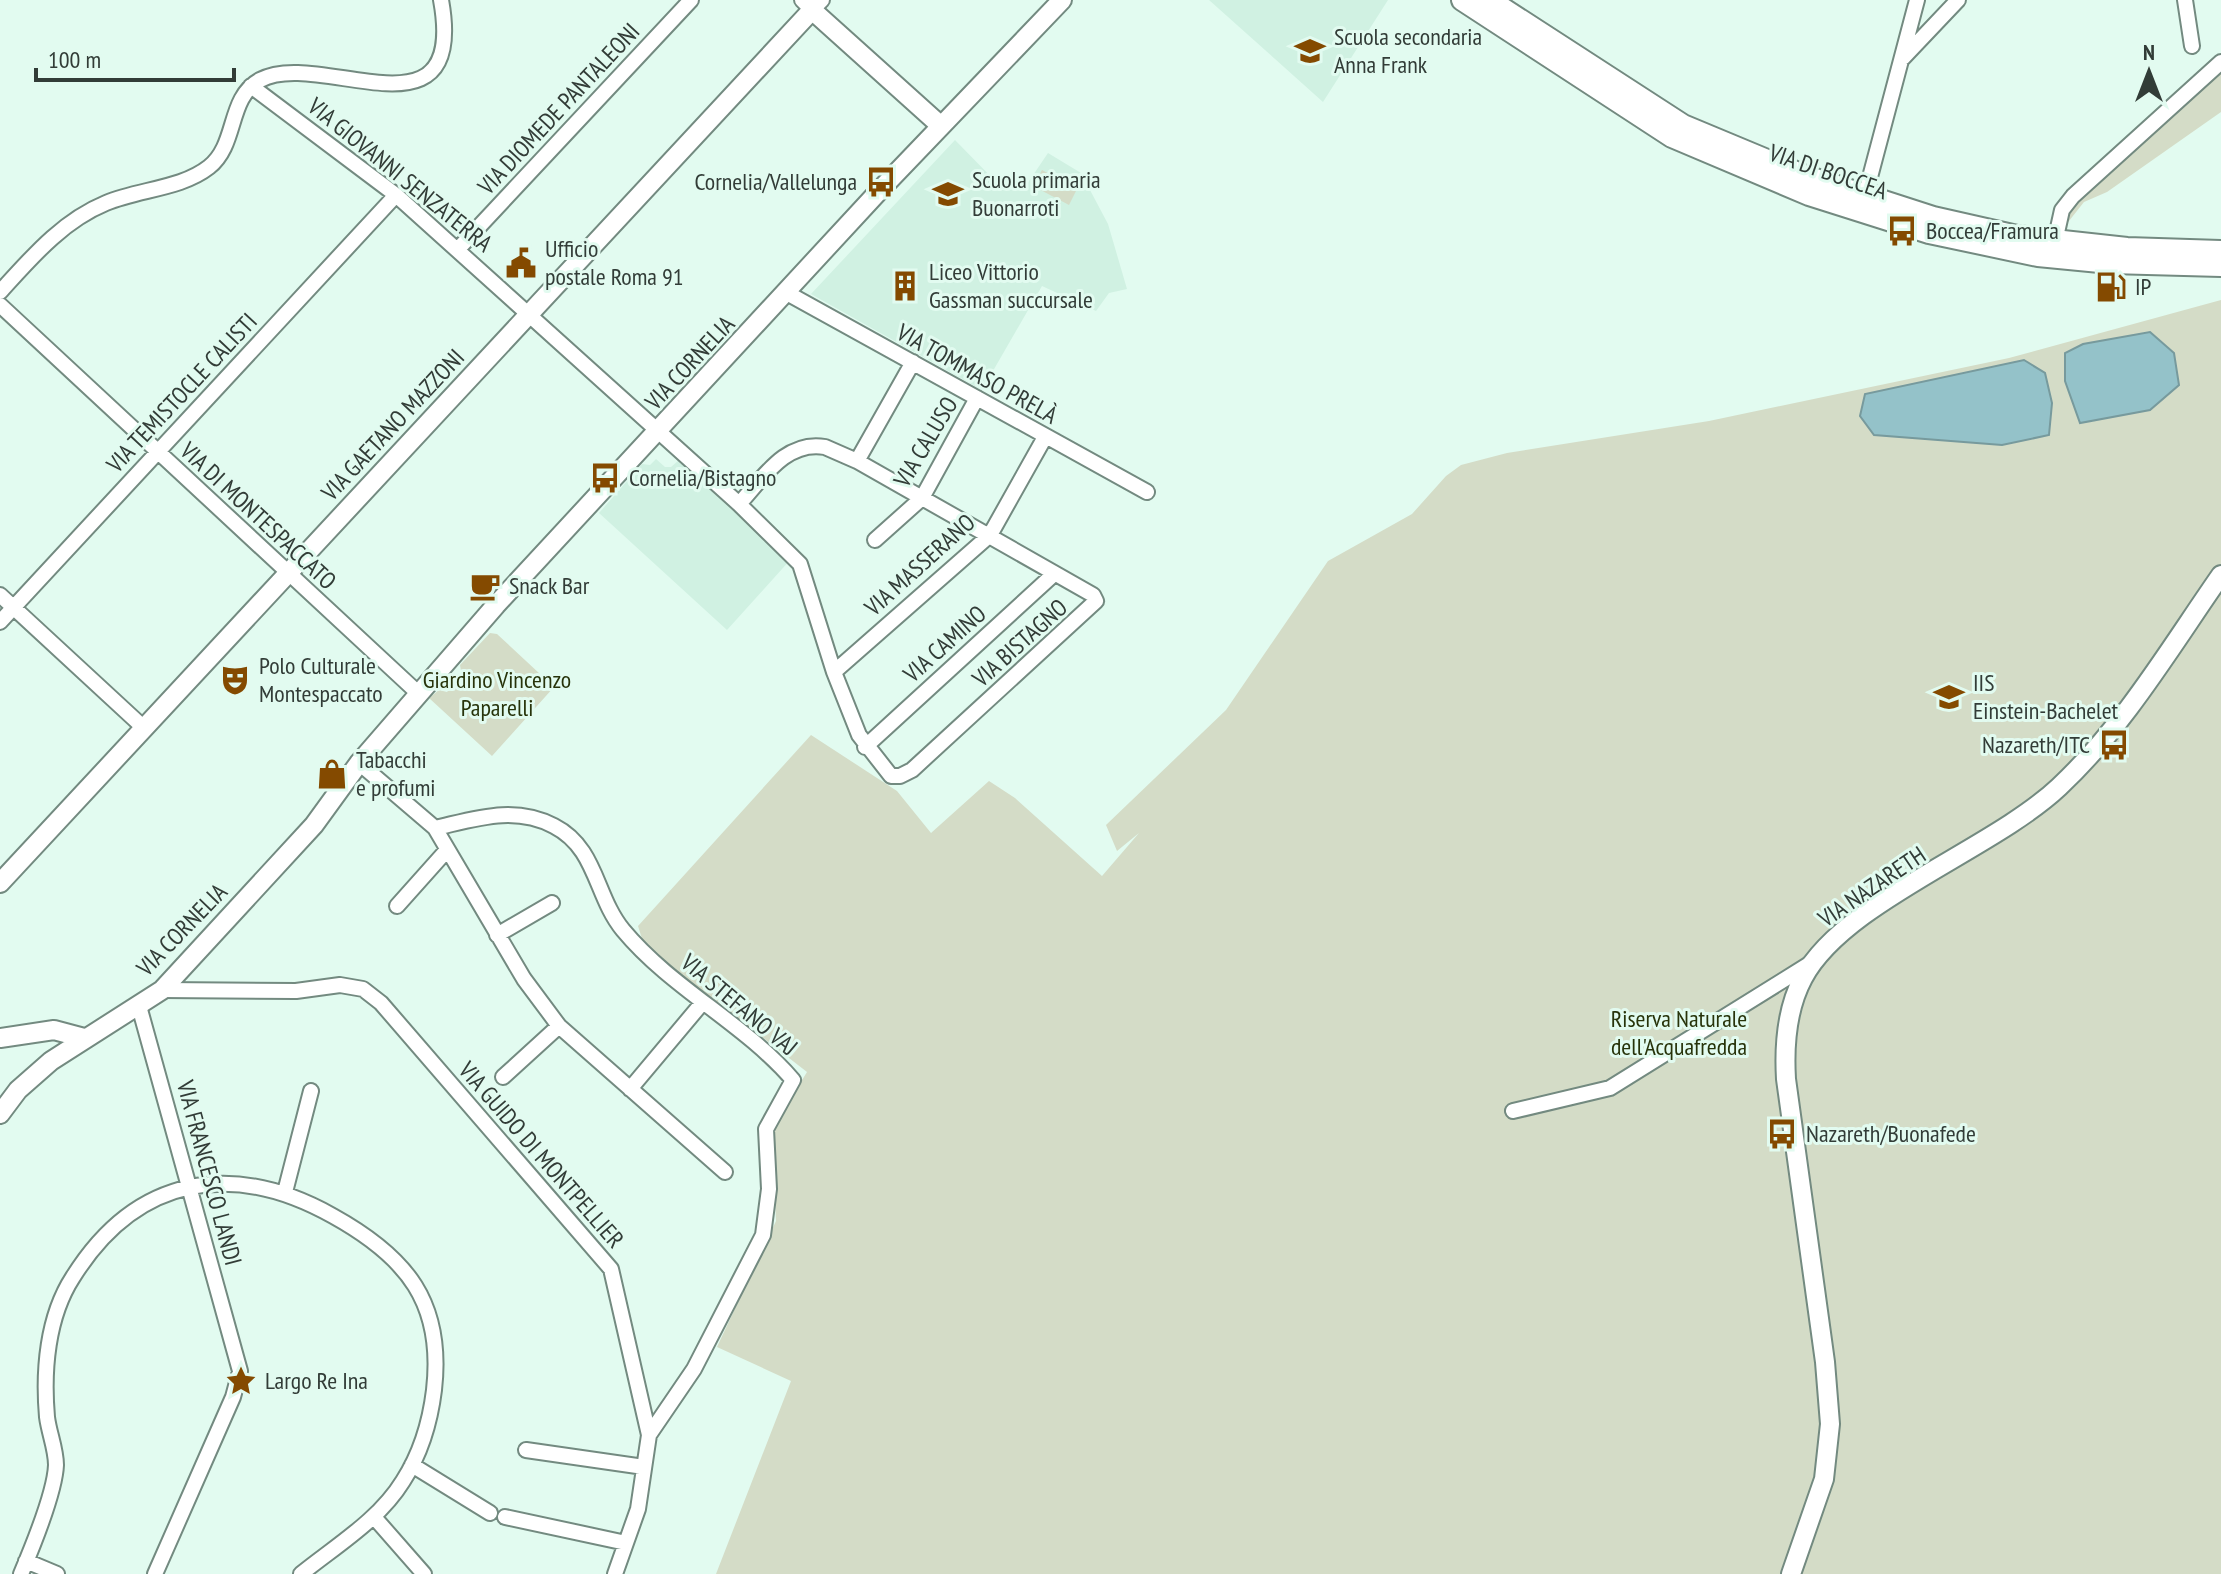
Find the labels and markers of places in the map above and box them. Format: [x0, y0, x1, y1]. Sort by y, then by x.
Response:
place label: Scuola secondaria Anna Frank [1334, 21, 1482, 80]
school or university icon: Scuola secondaria Anna Frank [1293, 34, 1327, 68]
place label: Scuola primaria Buonarroti [972, 164, 1101, 223]
bus stop icon: Cornelia/Vallelunga [864, 165, 898, 199]
place label: Cornelia/Vallelunga [694, 166, 857, 197]
school or university icon: Scuola primaria Buonarroti [931, 177, 965, 211]
bus stop icon: Boccea/Framura [1885, 214, 1919, 248]
place label: Boccea/Framura [1926, 215, 2059, 246]
place label: Ufficio postale Roma 91 [545, 233, 684, 292]
public building icon: Ufficio postale Roma 91 [504, 246, 538, 280]
place label: Liceo Vittorio Gassman succursale [929, 256, 1093, 315]
building icon: Liceo Vittorio Gassman succursale [888, 269, 922, 303]
fuel station icon: IP [2094, 270, 2128, 304]
place label: IP [2135, 271, 2152, 302]
bus stop icon: Cornelia/Bistagno [588, 461, 622, 495]
place label: Cornelia/Bistagno [629, 462, 776, 493]
cafe icon: Snack Bar [468, 569, 502, 603]
place label: Snack Bar [509, 570, 590, 601]
place label: Polo Culturale Montespaccato [259, 650, 383, 709]
theatre icon: Polo Culturale Montespaccato [218, 663, 252, 697]
place label: IIS Einstein-Bachelet [1973, 667, 2119, 726]
school or university icon: IIS Einstein-Bachelet [1932, 680, 1966, 714]
bus stop icon: Nazareth/ITC [2097, 728, 2131, 762]
place label: Nazareth/ITC [1982, 729, 2090, 760]
place label: Tabacchi e profumi [356, 744, 436, 803]
shop icon: Tabacchi e profumi [315, 757, 349, 791]
bus stop icon: Nazareth/Buonafede [1765, 1117, 1799, 1151]
place label: Nazareth/Buonafede [1806, 1118, 1976, 1149]
place icon: Largo Re Ina [224, 1364, 258, 1398]
place label: Largo Re Ina [265, 1365, 368, 1396]

